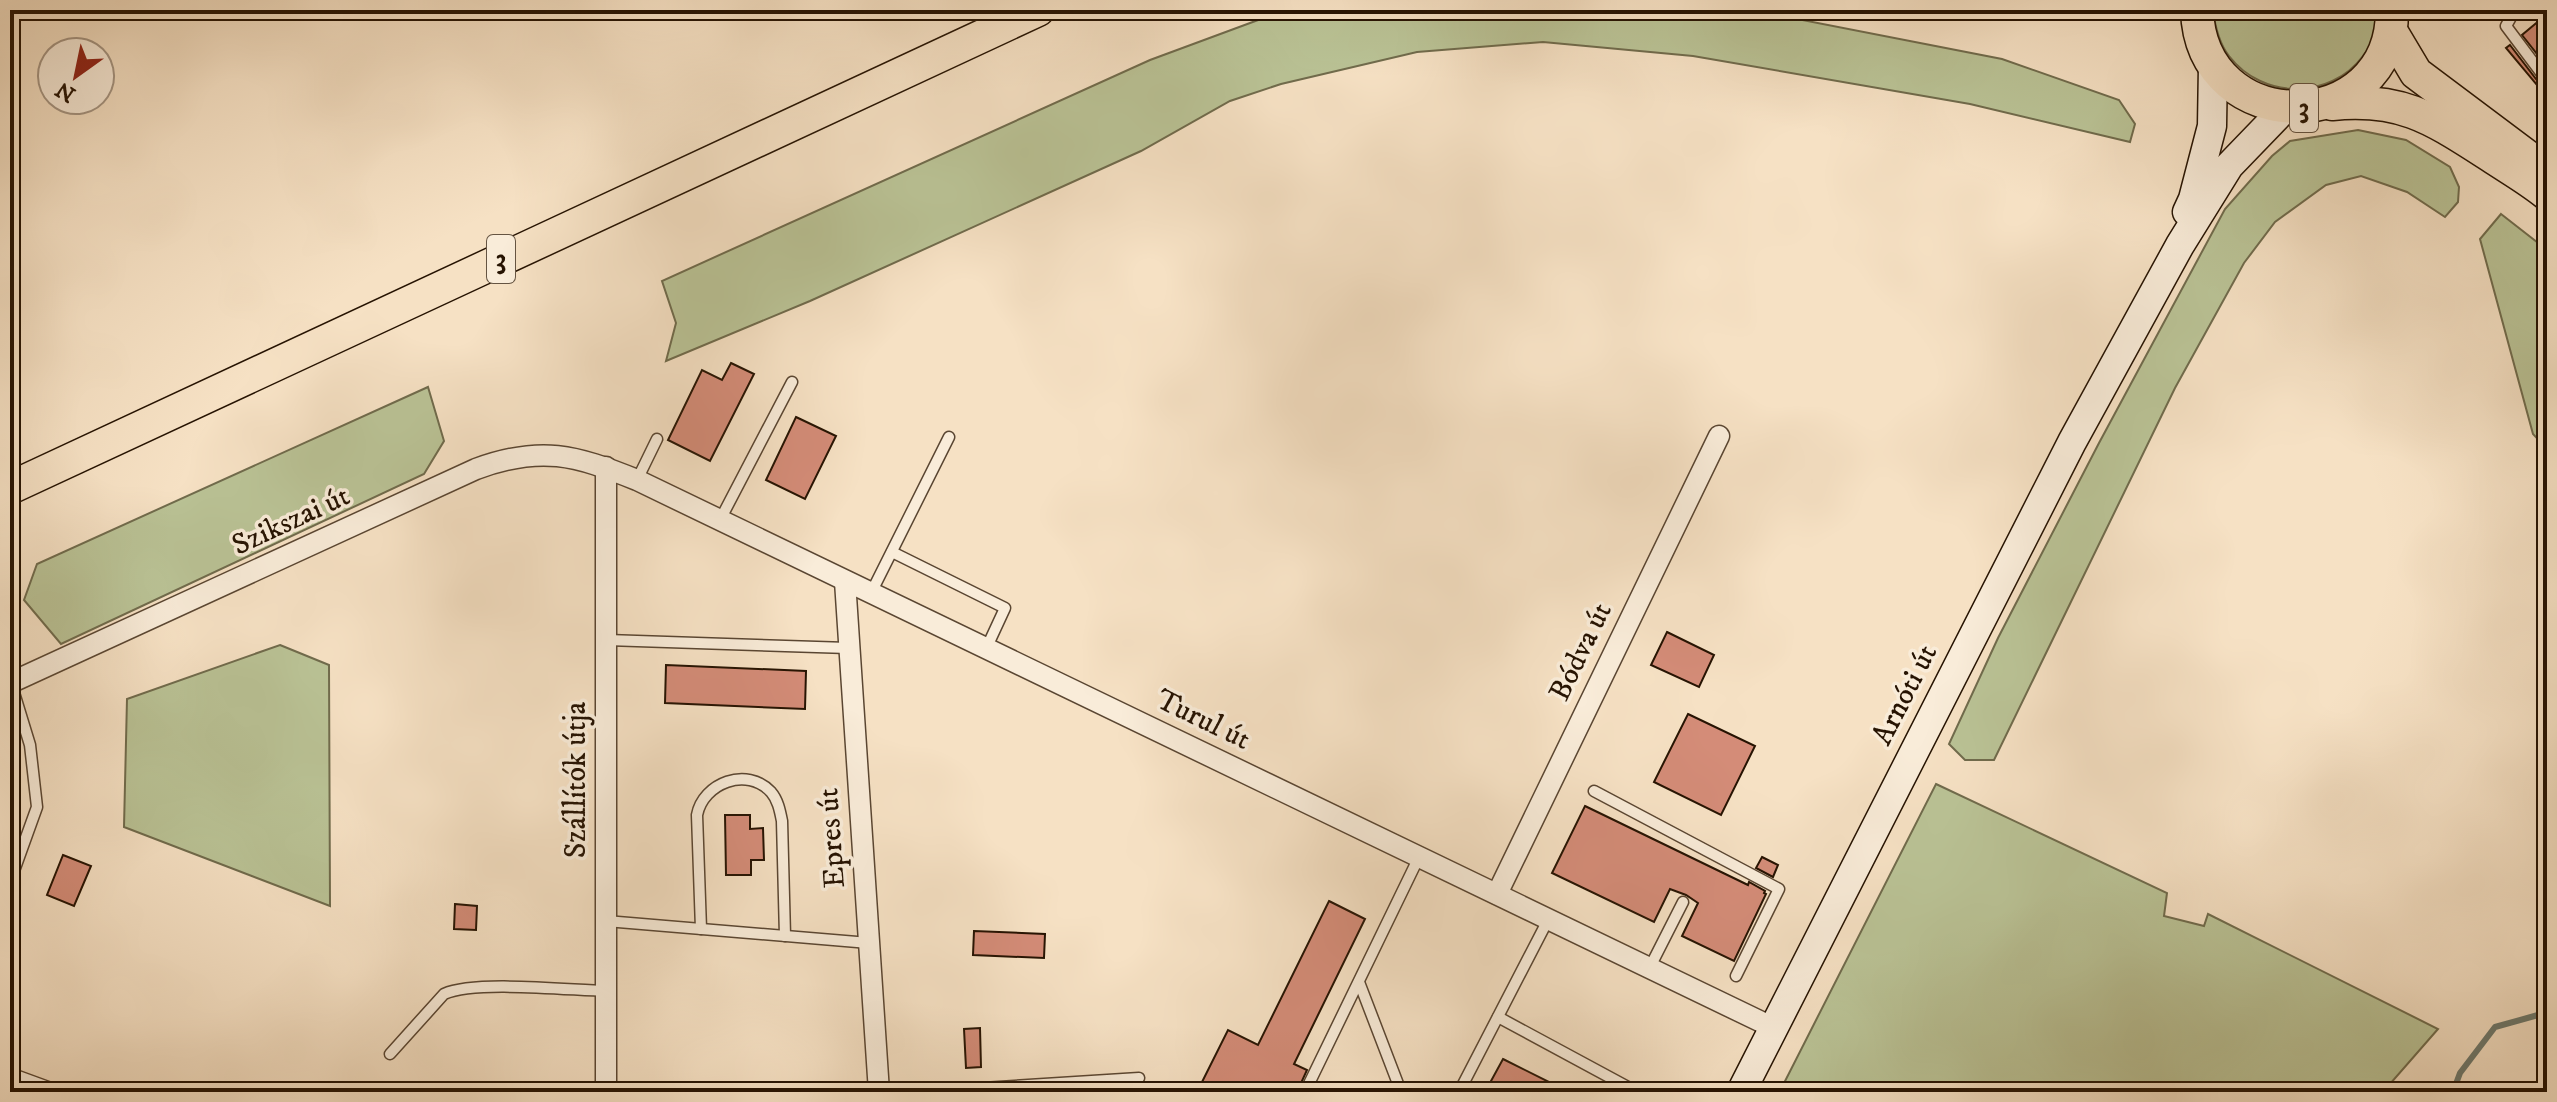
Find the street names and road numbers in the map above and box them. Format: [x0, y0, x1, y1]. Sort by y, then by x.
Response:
road number: 3 [2290, 84, 2318, 132]
road number: 3 [487, 235, 515, 283]
street label: Szikszai út [226, 478, 356, 564]
street label: Bódva út [1541, 597, 1621, 707]
street label: Arnóti út [1864, 638, 1946, 752]
street label: Turul út [1150, 681, 1256, 759]
street label: Szállítók útja [558, 702, 595, 858]
street label: Epres út [810, 787, 854, 889]

